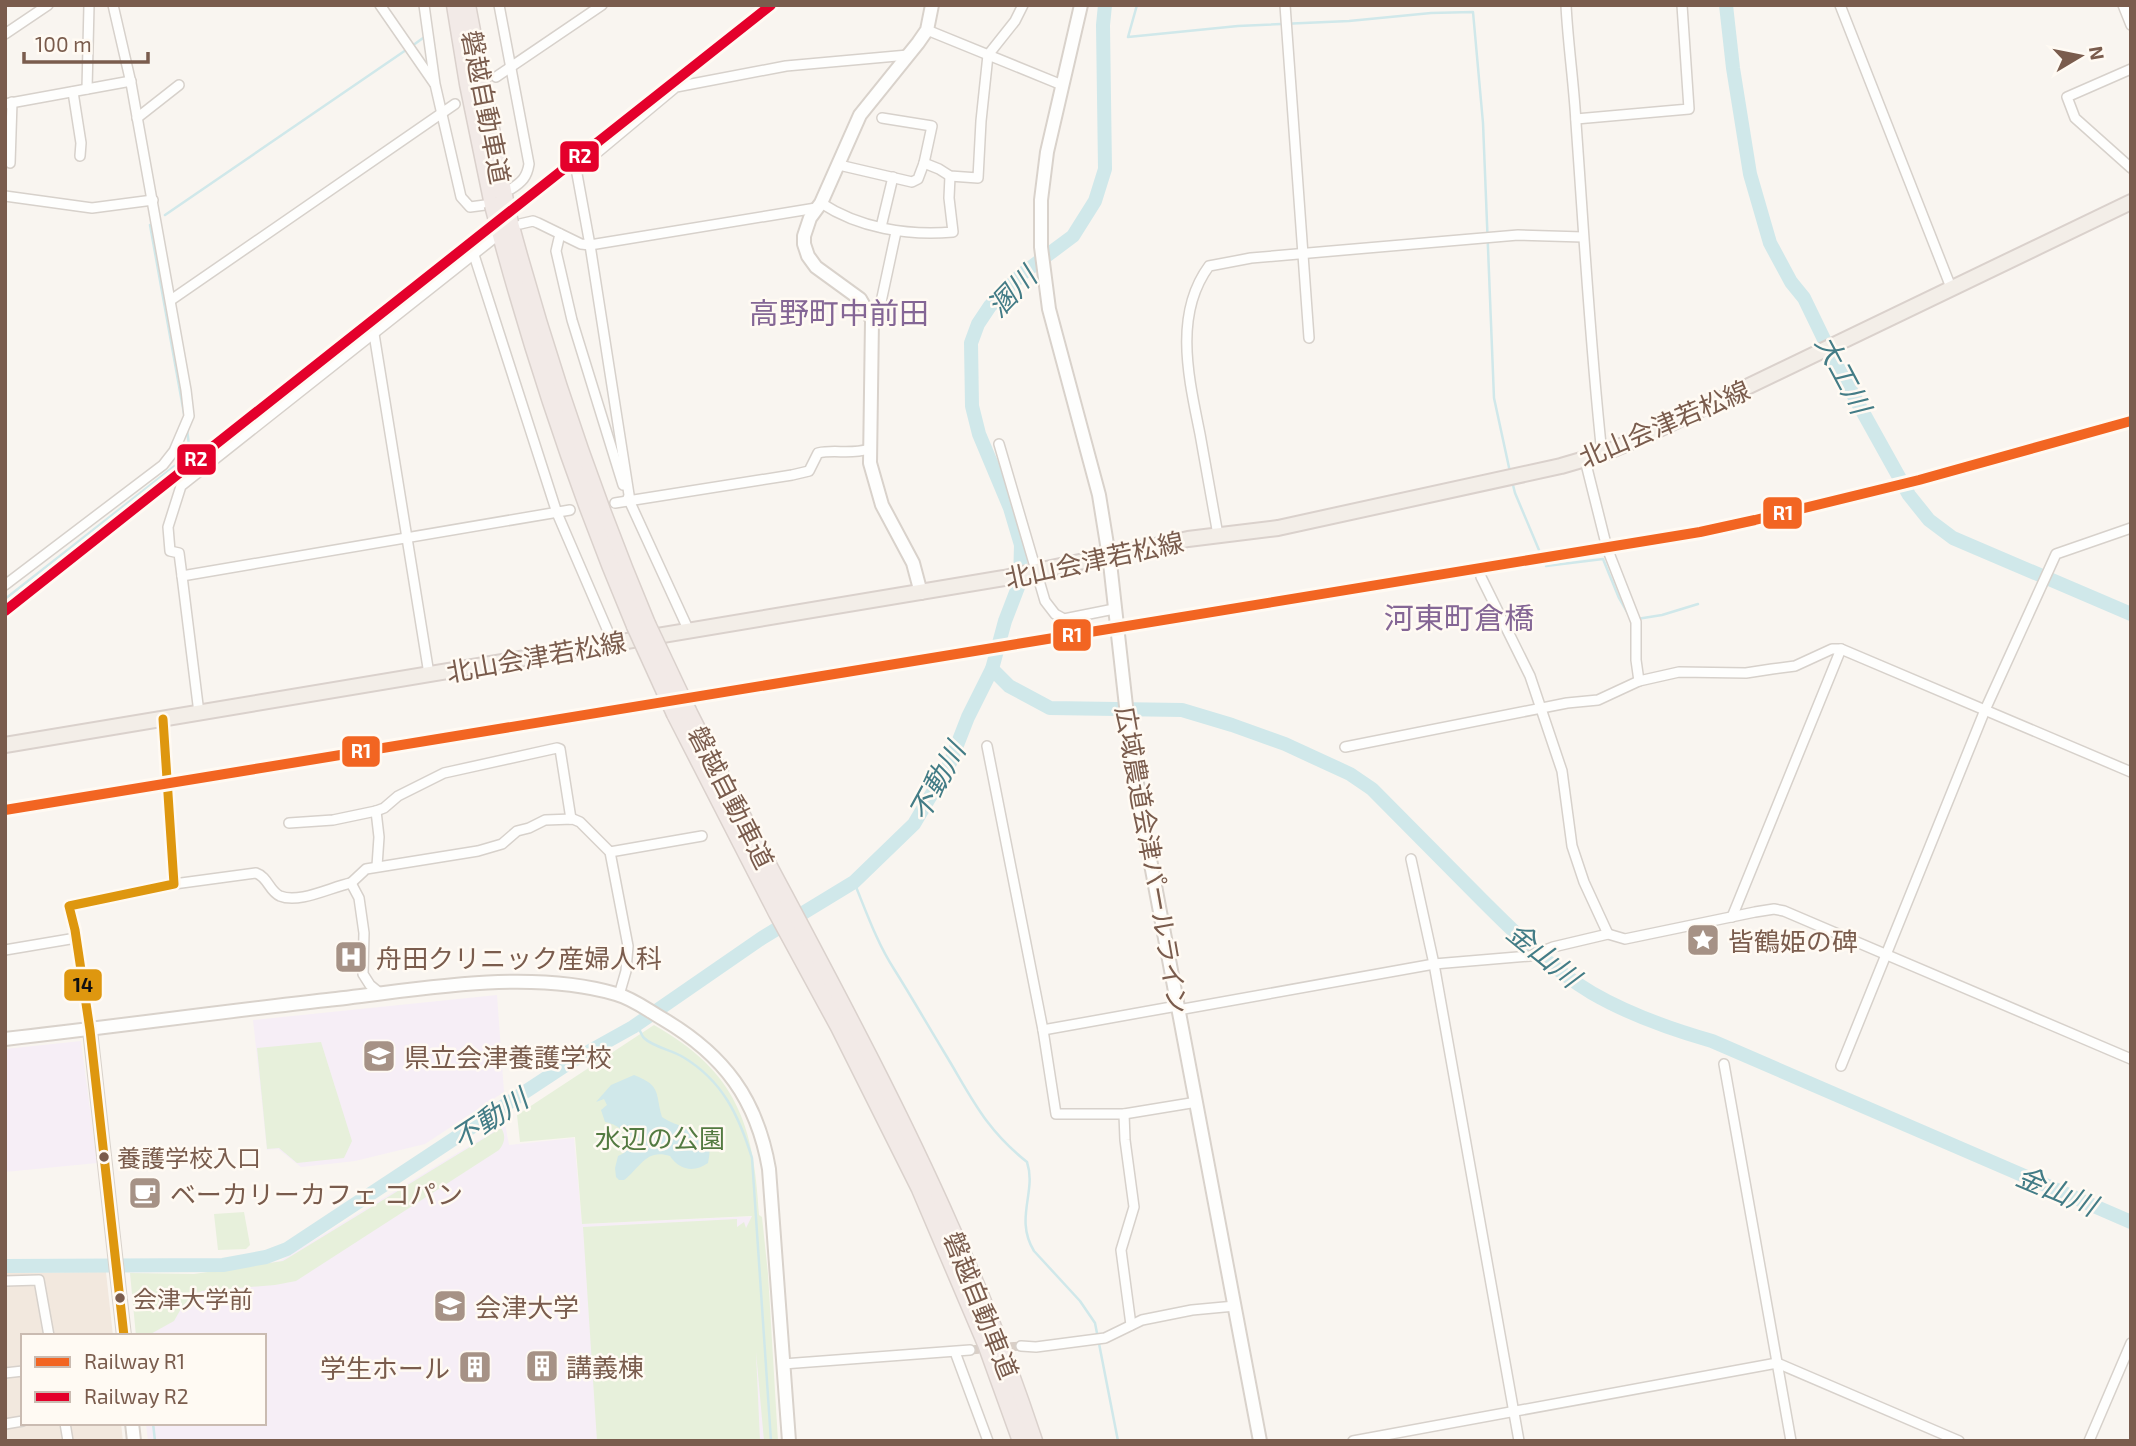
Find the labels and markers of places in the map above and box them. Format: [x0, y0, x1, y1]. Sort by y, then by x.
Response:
place icon: 皆鶴姫の碑 [1684, 921, 1722, 959]
place label: 皆鶴姫の碑 [1728, 925, 1858, 956]
hospital icon: 舟田クリニック産婦人科 [332, 938, 370, 976]
place label: 舟田クリニック産婦人科 [376, 942, 662, 973]
school or university icon: 県立会津養護学校 [360, 1037, 398, 1075]
place label: 県立会津養護学校 [404, 1041, 612, 1072]
place label: 養護学校入口 [117, 1143, 261, 1172]
marker: 養護学校入口 [97, 1150, 111, 1164]
cafe icon: ベーカリーカフェ コパン [126, 1174, 164, 1212]
place label: ベーカリーカフェ コパン [170, 1178, 463, 1209]
place label: 会津大学前 [133, 1284, 253, 1313]
school or university icon: 会津大学 [431, 1287, 469, 1325]
marker: 会津大学前 [113, 1291, 127, 1305]
place label: 会津大学 [475, 1291, 579, 1322]
building icon: 講義棟 [523, 1347, 561, 1385]
building icon: 学生ホール [456, 1348, 494, 1386]
place label: 講義棟 [566, 1351, 644, 1382]
place label: 学生ホール [320, 1352, 450, 1383]

